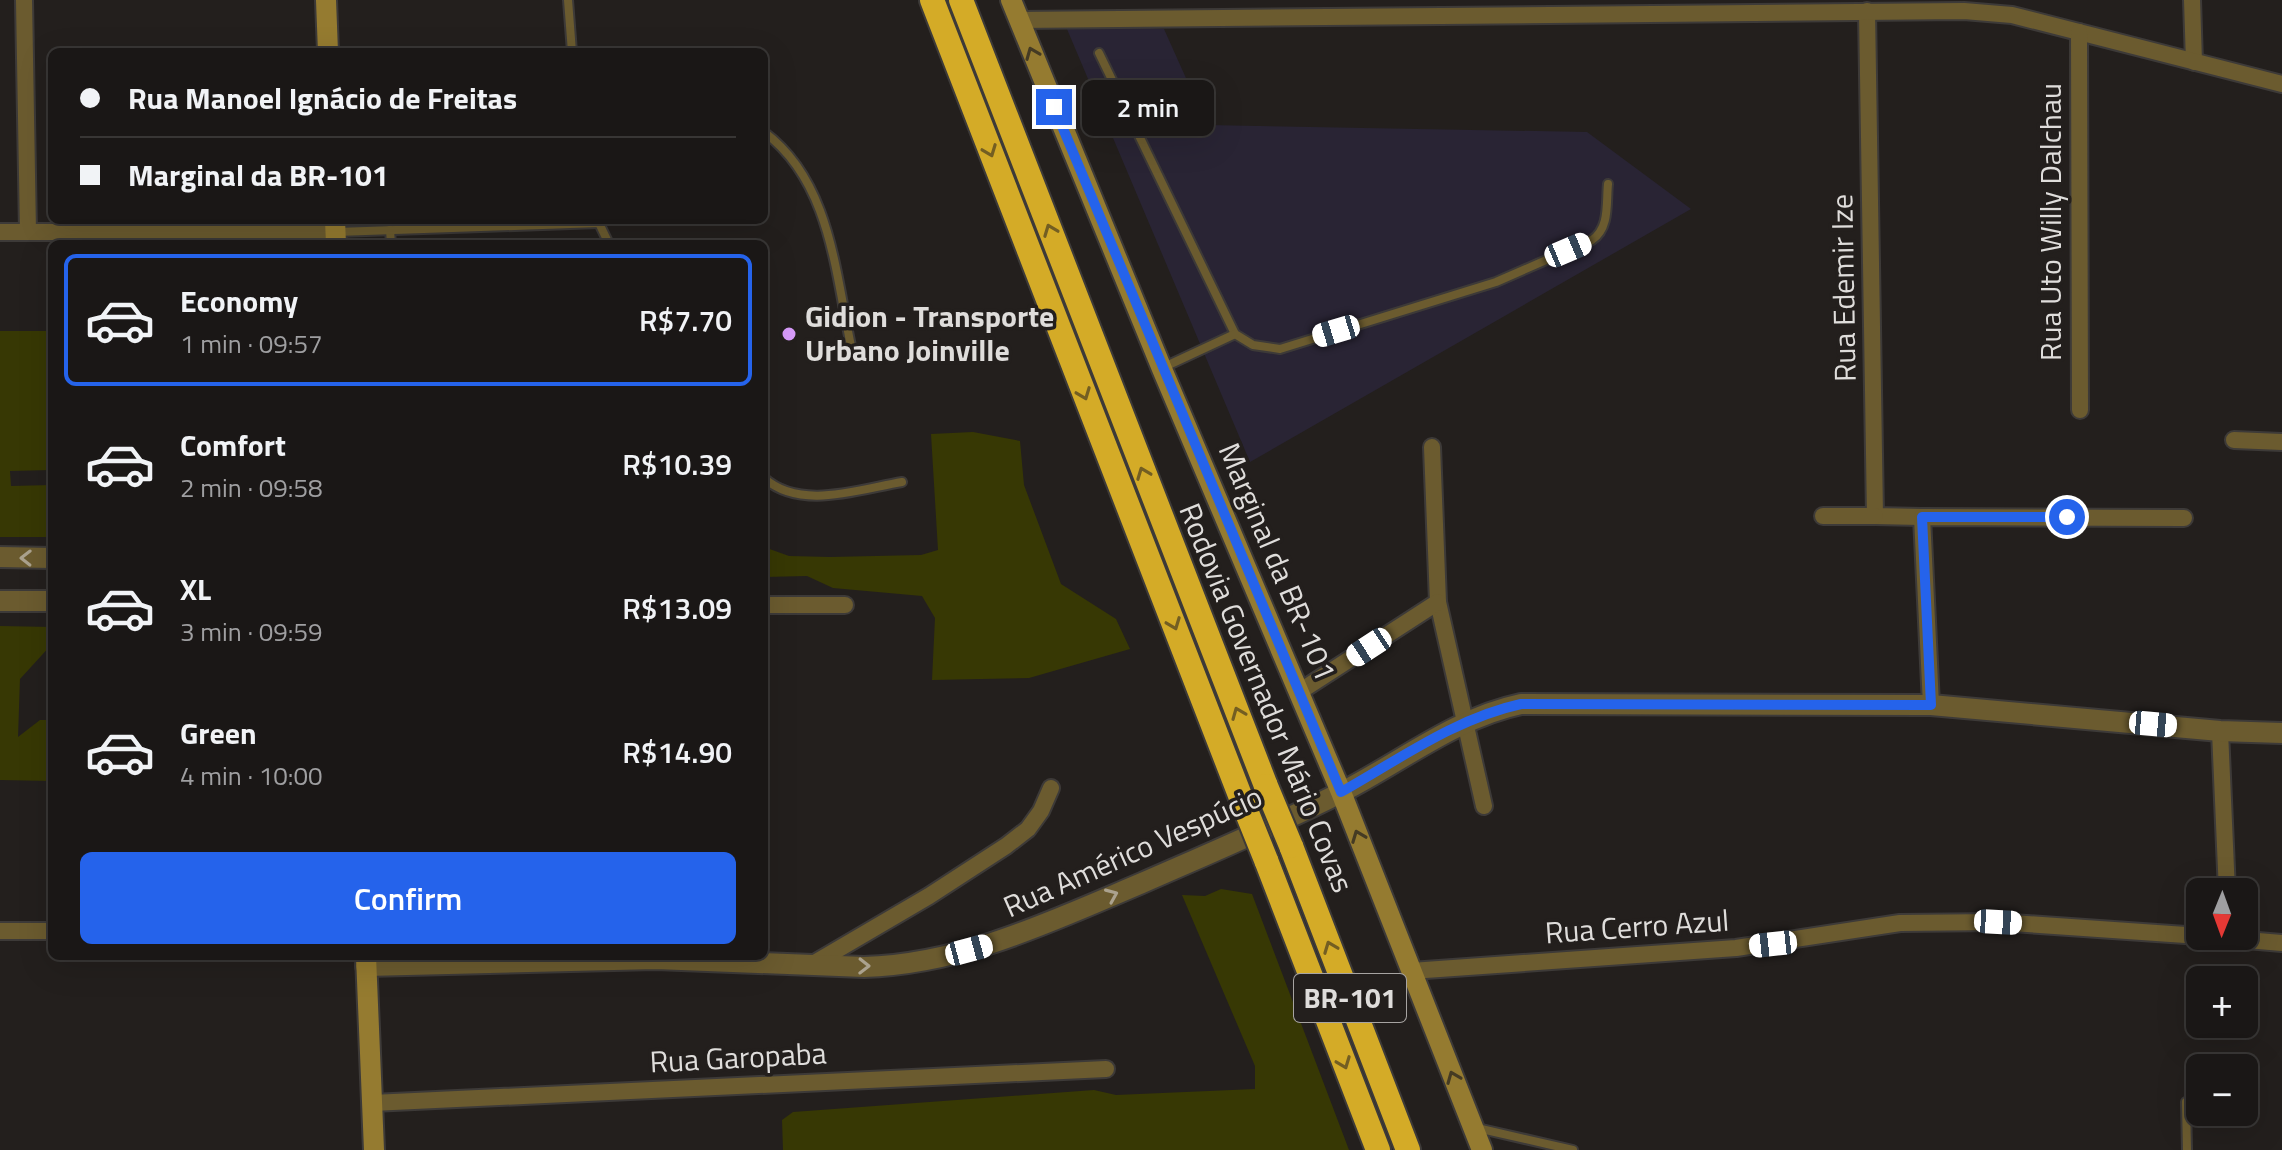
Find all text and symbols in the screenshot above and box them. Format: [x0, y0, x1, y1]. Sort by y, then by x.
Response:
one-way arrow [1025, 47, 1041, 61]
text: Rua Manoel Ignácio de Freitas [128, 75, 517, 121]
callout: 2 min [1082, 79, 1214, 135]
street label: Rua Uto Willy Dalchau [2027, 83, 2073, 361]
text: 2 min [1117, 88, 1179, 127]
route end [1036, 89, 1072, 125]
one-way arrow [980, 143, 997, 157]
text: Marginal da BR-101 [128, 152, 389, 198]
street label: Rua Edemir Ize [1818, 194, 1868, 382]
one-way arrow [1043, 224, 1060, 238]
car [1541, 230, 1595, 270]
text: Economy [180, 278, 298, 324]
icon: car [84, 284, 156, 356]
place label: Gidion - Transporte Urbano Joinville [805, 293, 1054, 373]
text: R$7.70 [639, 297, 732, 343]
car [1310, 313, 1362, 349]
text: 1 min · 09:57 [180, 324, 323, 363]
marker: Gidion - Transporte Urbano Joinville [780, 325, 798, 343]
one-way arrow [1074, 386, 1091, 400]
text: Comfort [180, 422, 286, 468]
icon: car [84, 428, 156, 500]
street label: Marginal da BR-101 [1207, 435, 1349, 688]
text: R$10.39 [622, 441, 732, 487]
one-way arrow [1136, 467, 1153, 481]
text: 2 min · 09:58 [180, 468, 323, 507]
street label: Rodovia Governador Mário Covas [1168, 496, 1366, 899]
route start [2049, 499, 2085, 535]
one-way arrow [19, 549, 32, 566]
text: XL [180, 566, 211, 612]
icon: car [84, 572, 156, 644]
text: R$13.09 [622, 585, 732, 631]
text: 3 min · 09:59 [180, 612, 323, 651]
one-way arrow [1164, 616, 1181, 630]
car [1342, 624, 1396, 670]
one-way arrow [1231, 707, 1248, 721]
text: Green [180, 710, 257, 756]
car [2128, 710, 2178, 738]
icon: car [84, 716, 156, 788]
text: R$14.90 [622, 729, 732, 775]
text: 4 min · 10:00 [180, 756, 323, 795]
street label: Rua Américo Vespúcio [996, 773, 1269, 929]
one-way arrow [1351, 829, 1368, 843]
button: Confirm [80, 852, 736, 944]
north arrow [2186, 878, 2258, 950]
map controls [2186, 878, 2258, 1126]
one-way arrow [1104, 889, 1118, 905]
street label: Rua Cerro Azul [1543, 897, 1731, 955]
car [1973, 909, 2023, 935]
car [1748, 930, 1798, 958]
car [943, 932, 995, 968]
one-way arrow [1323, 941, 1340, 955]
one-way arrow [858, 958, 871, 975]
button: + [2186, 966, 2258, 1038]
road number: BR-101 [1294, 974, 1406, 1022]
street label: Rua Garopaba [648, 1029, 828, 1085]
button: − [2186, 1054, 2258, 1126]
one-way arrow [1334, 1055, 1351, 1069]
one-way arrow [1446, 1071, 1463, 1085]

